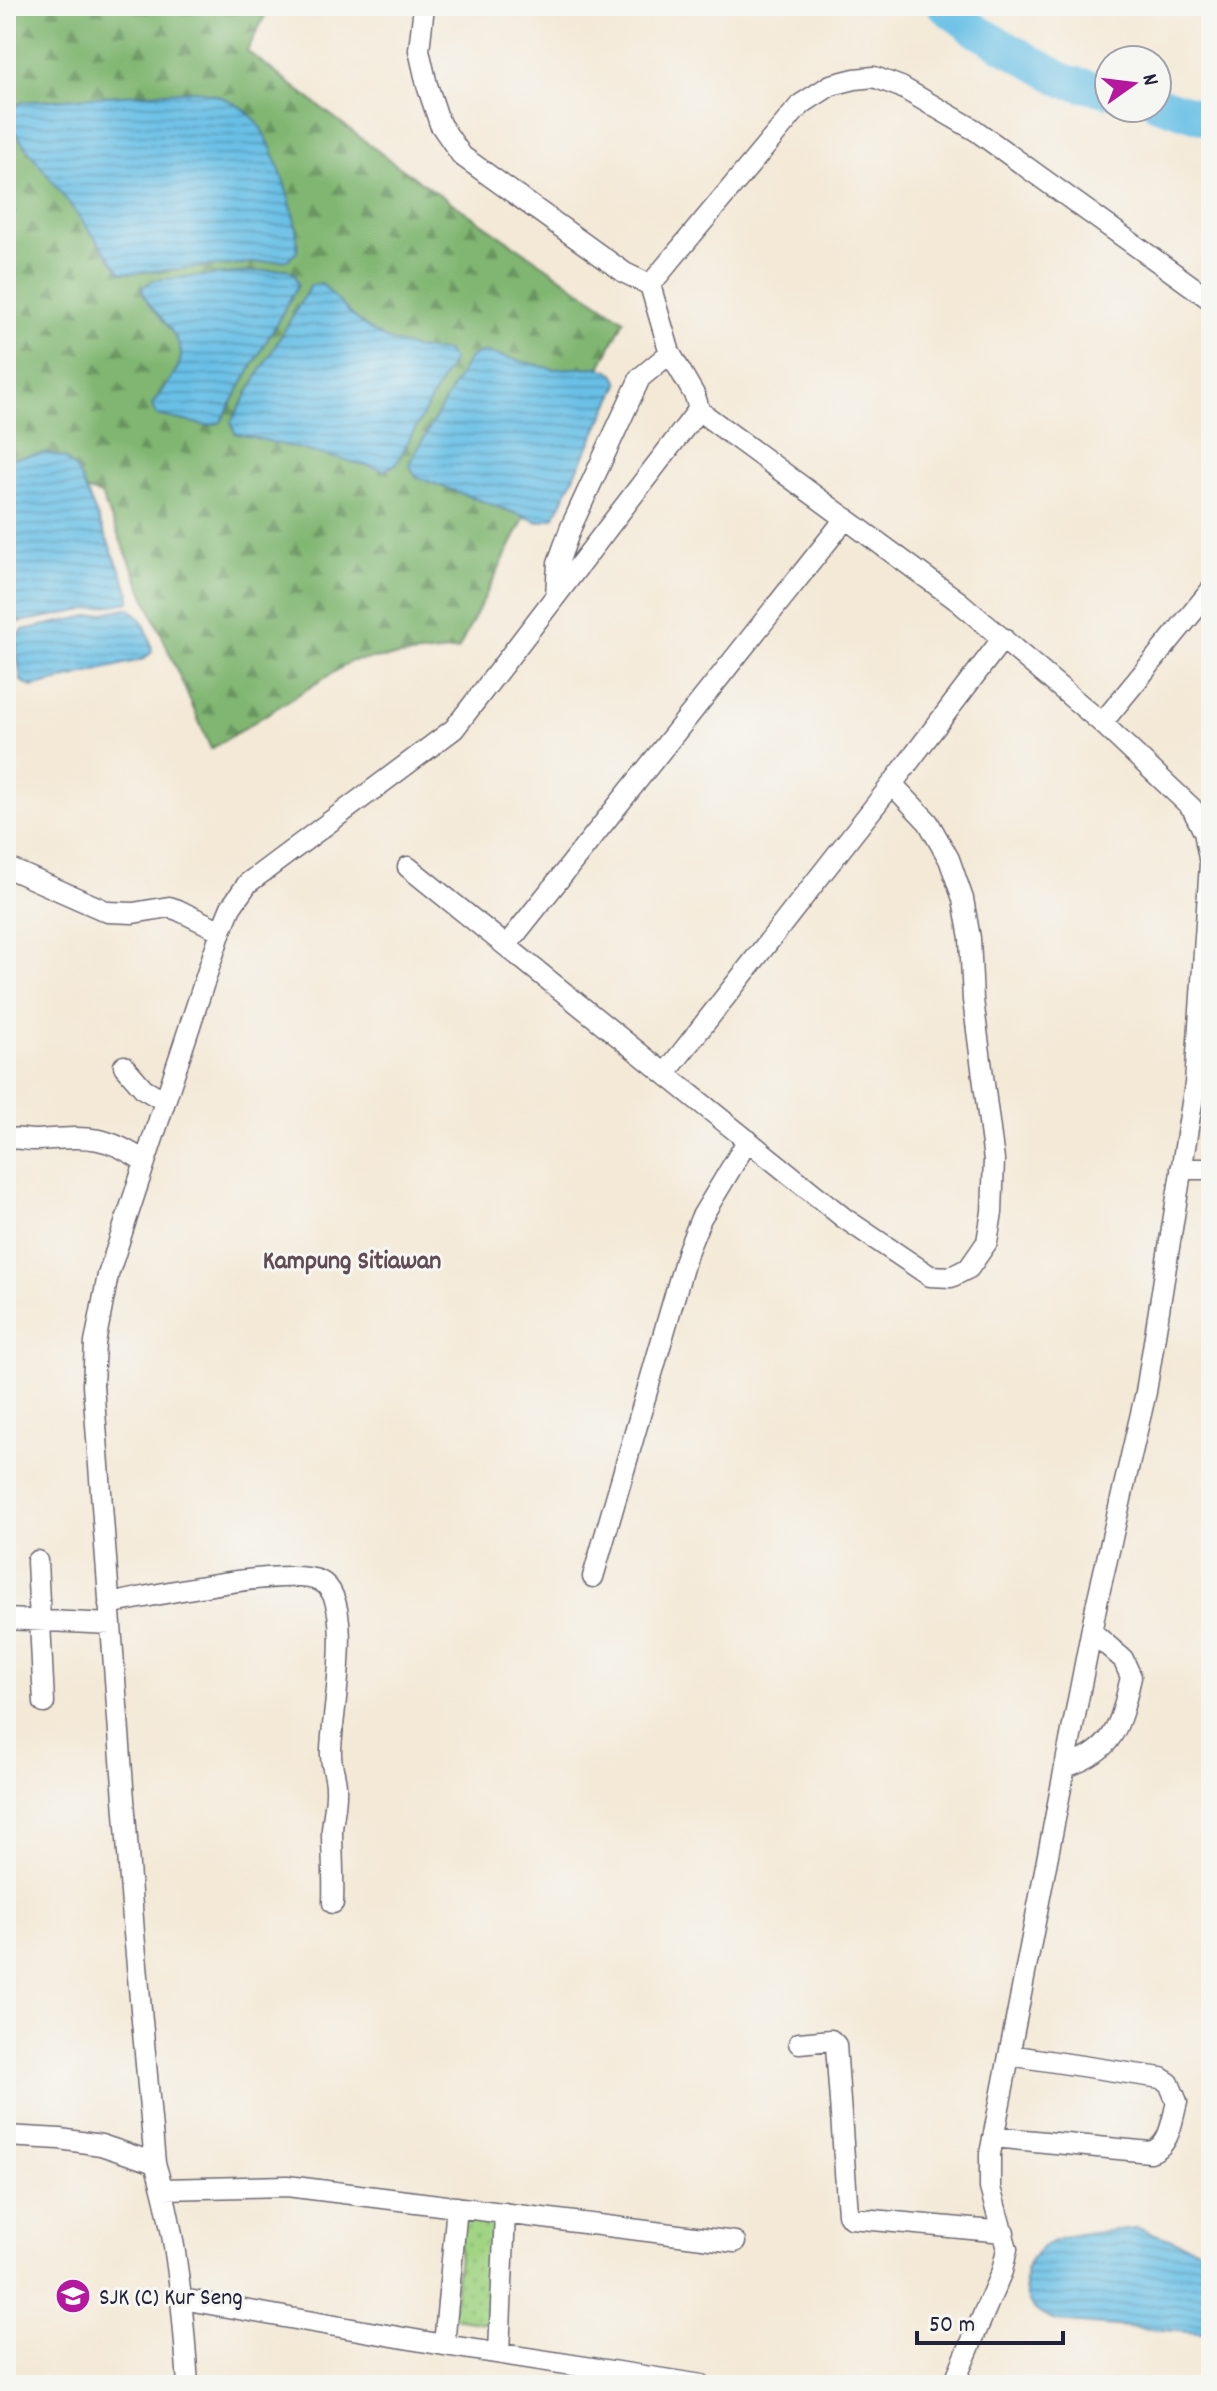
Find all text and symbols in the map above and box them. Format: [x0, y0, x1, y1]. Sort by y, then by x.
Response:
north arrow [1093, 44, 1173, 124]
text: N [1133, 71, 1165, 89]
district label: Kampung Sitiawan [263, 1244, 441, 1281]
school or university icon: SJK (C) Kur Seng [54, 2277, 92, 2315]
place label: SJK (C) Kur Seng [99, 2282, 243, 2316]
scale bar [917, 2295, 1063, 2345]
text: 50 m [929, 2309, 975, 2343]

